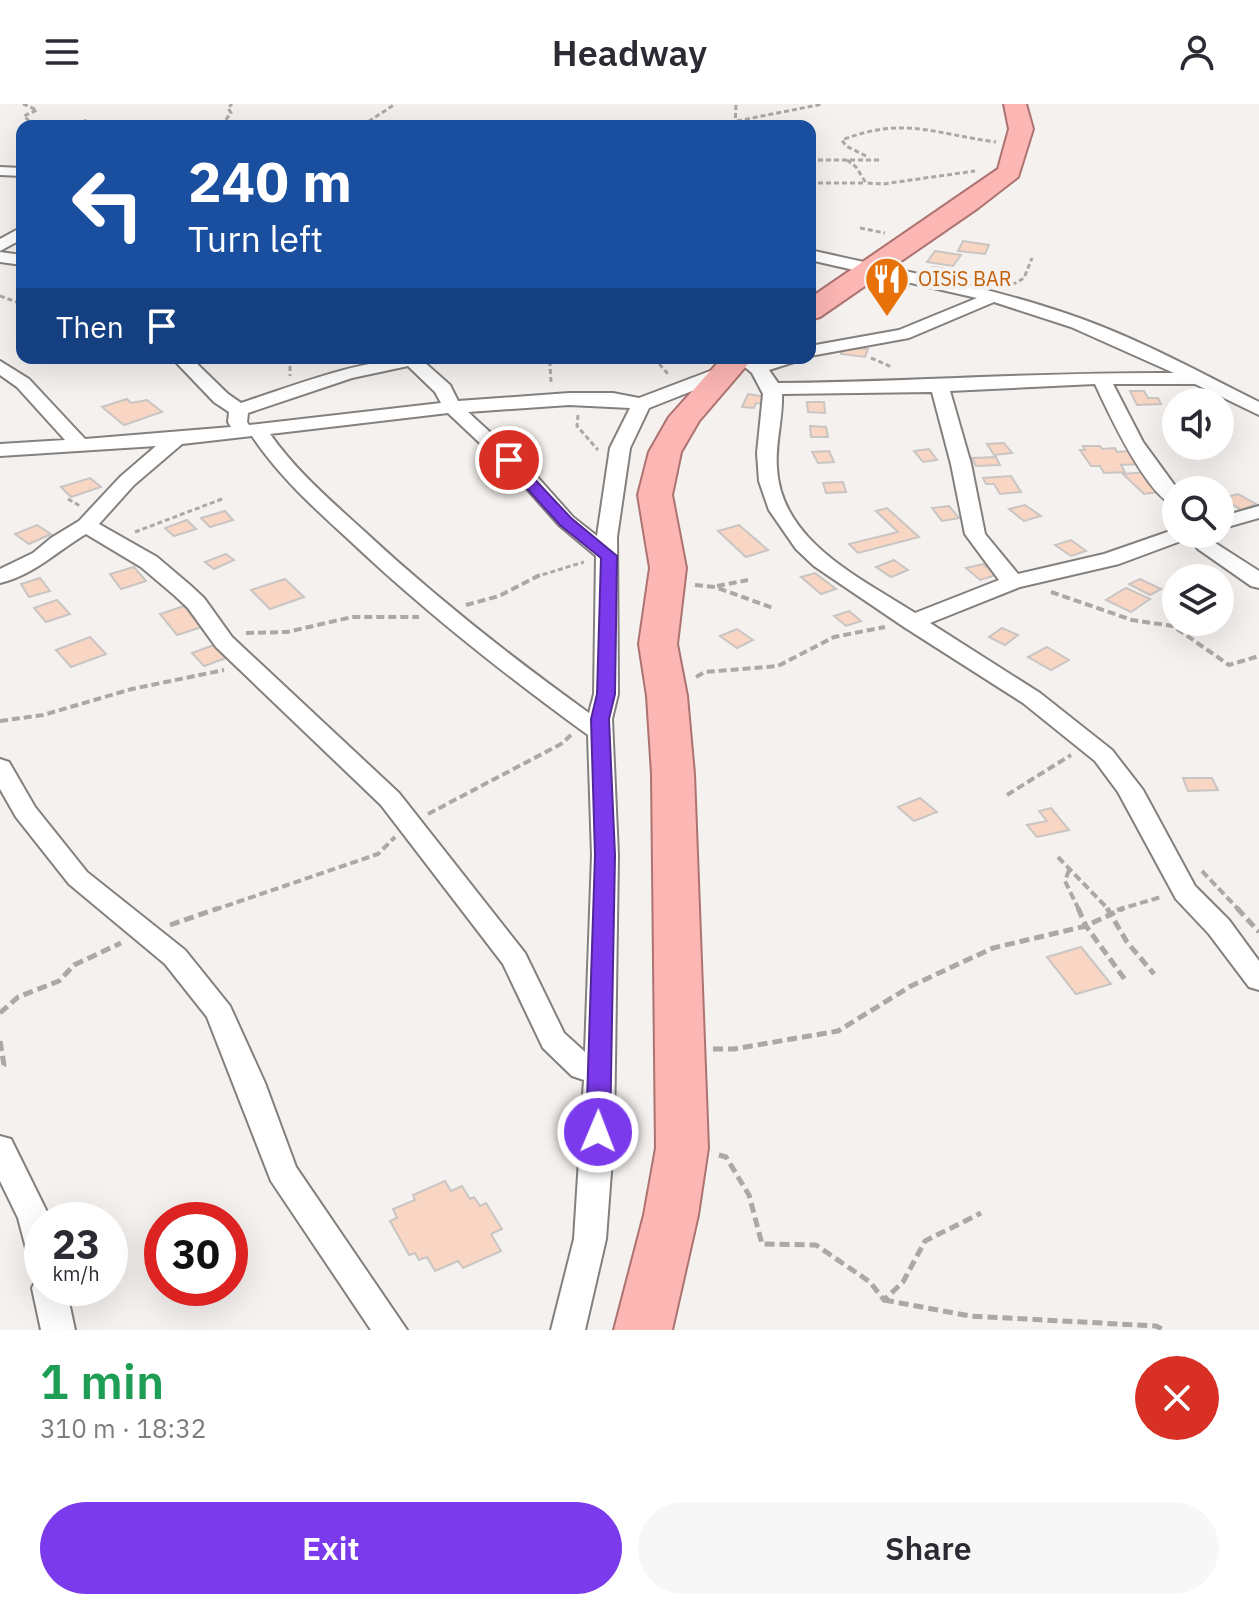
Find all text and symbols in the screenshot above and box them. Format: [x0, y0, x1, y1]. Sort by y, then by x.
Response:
text: Headway [552, 29, 707, 76]
icon: menu [40, 30, 84, 74]
icon: person [1175, 30, 1219, 74]
text: 240 m [188, 145, 352, 217]
icon: left [56, 152, 160, 256]
text: Turn left [188, 215, 323, 262]
restaurant icon: OISiS BAR [863, 255, 911, 318]
place label: OISiS BAR [918, 265, 1012, 292]
icon: arrive [140, 304, 184, 348]
text: Then [56, 307, 124, 346]
map controls [1162, 388, 1234, 636]
button: sound [1162, 388, 1234, 460]
pin [475, 426, 543, 494]
icon: arrive [487, 438, 531, 482]
button: search [1162, 476, 1234, 548]
button: layers [1162, 564, 1234, 636]
position arrow [556, 1090, 640, 1174]
speed limit sign: 30 [144, 1202, 248, 1306]
text: 23 [52, 1218, 100, 1270]
text: km/h [52, 1260, 100, 1287]
text: 1 min [40, 1350, 164, 1412]
button: close [1135, 1356, 1219, 1440]
text: 310 m · 18:32 [40, 1411, 206, 1445]
button: Exit [40, 1502, 622, 1594]
button: Share [638, 1502, 1219, 1594]

